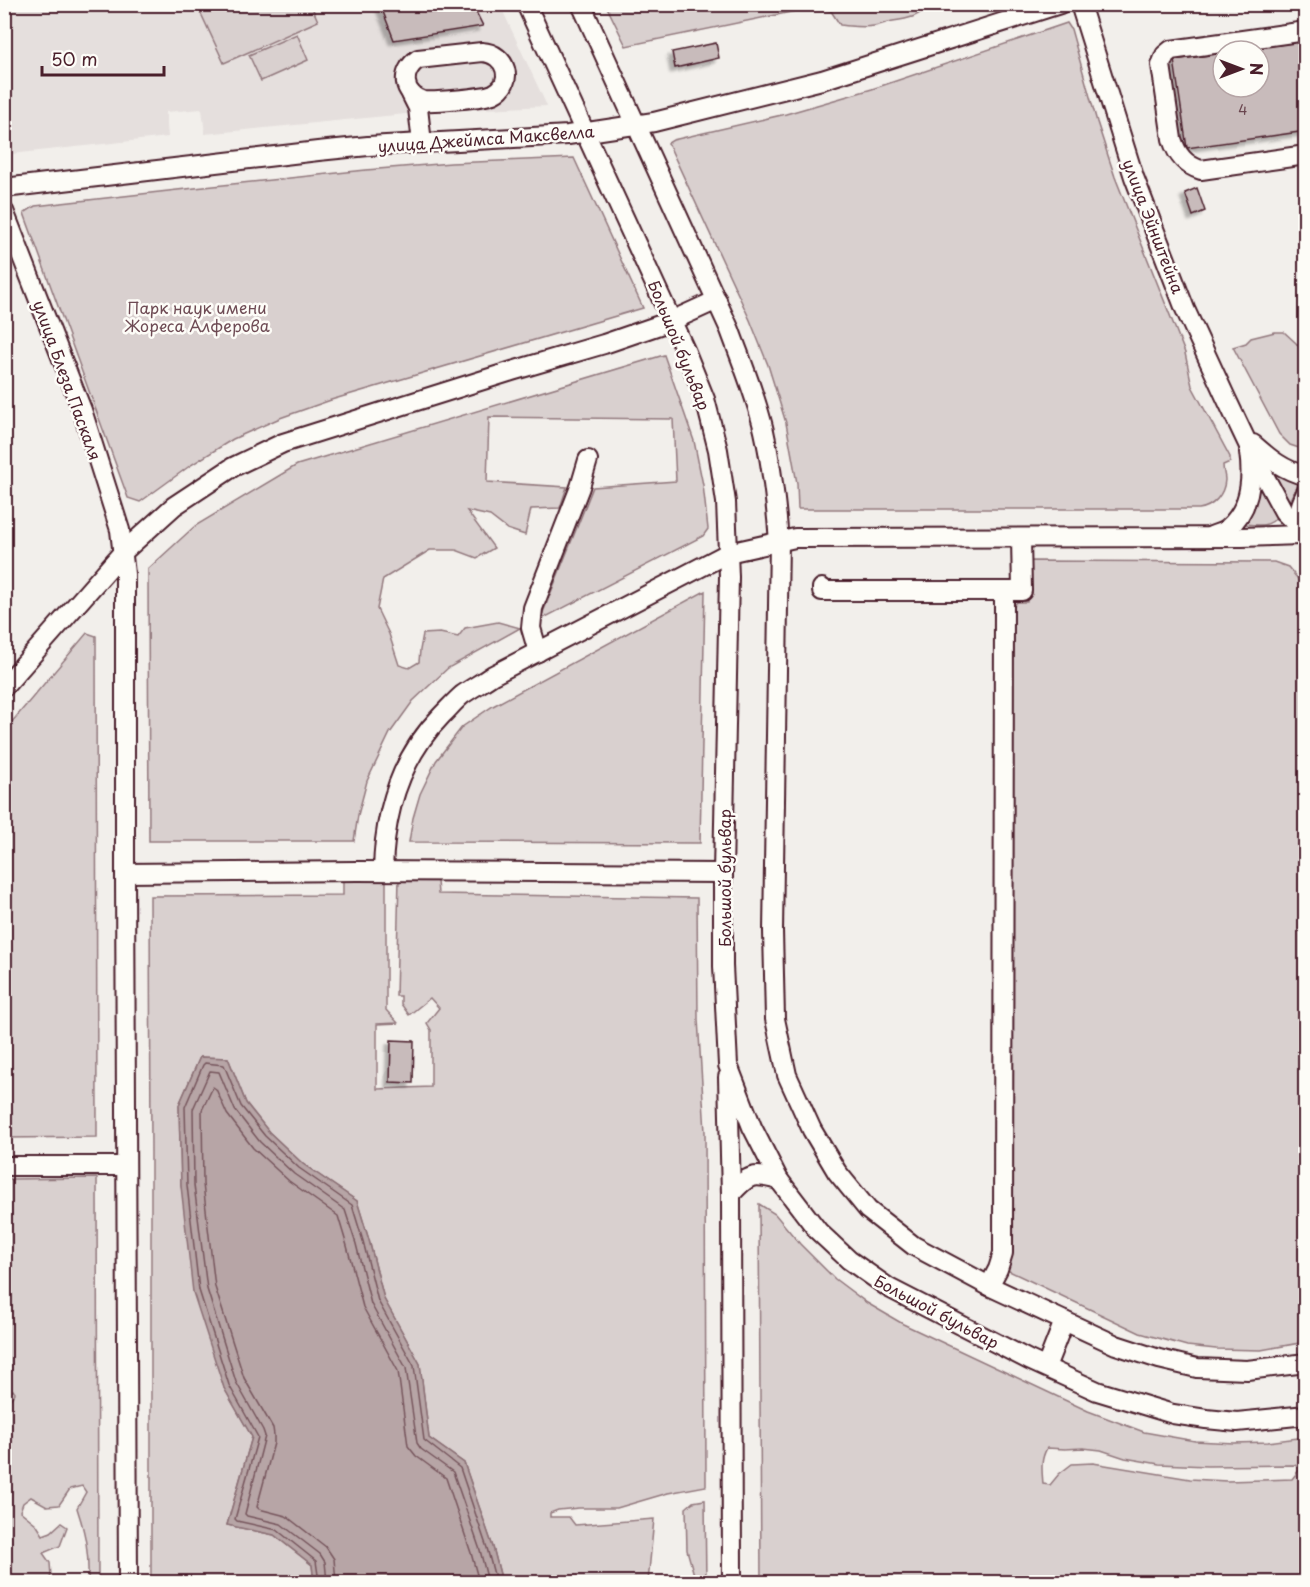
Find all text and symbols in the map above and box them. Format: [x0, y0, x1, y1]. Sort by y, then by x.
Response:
scale bar [42, 39, 164, 77]
north arrow [1211, 39, 1271, 99]
text: 50 m [51, 45, 98, 72]
text: N [1245, 63, 1269, 75]
house number: 4 [1238, 99, 1248, 120]
street label: улица Джеймса Максвелла [377, 118, 595, 158]
street label: улица Эйнштейна [1117, 155, 1191, 297]
street label: Большой бульвар [643, 276, 717, 414]
park label: Парк наук имени Жореса Алферова [124, 295, 270, 337]
street label: улица Блеза Паскаля [28, 297, 108, 463]
street label: Большой бульвар [712, 809, 736, 947]
street label: Большой бульвар [870, 1268, 1004, 1354]

